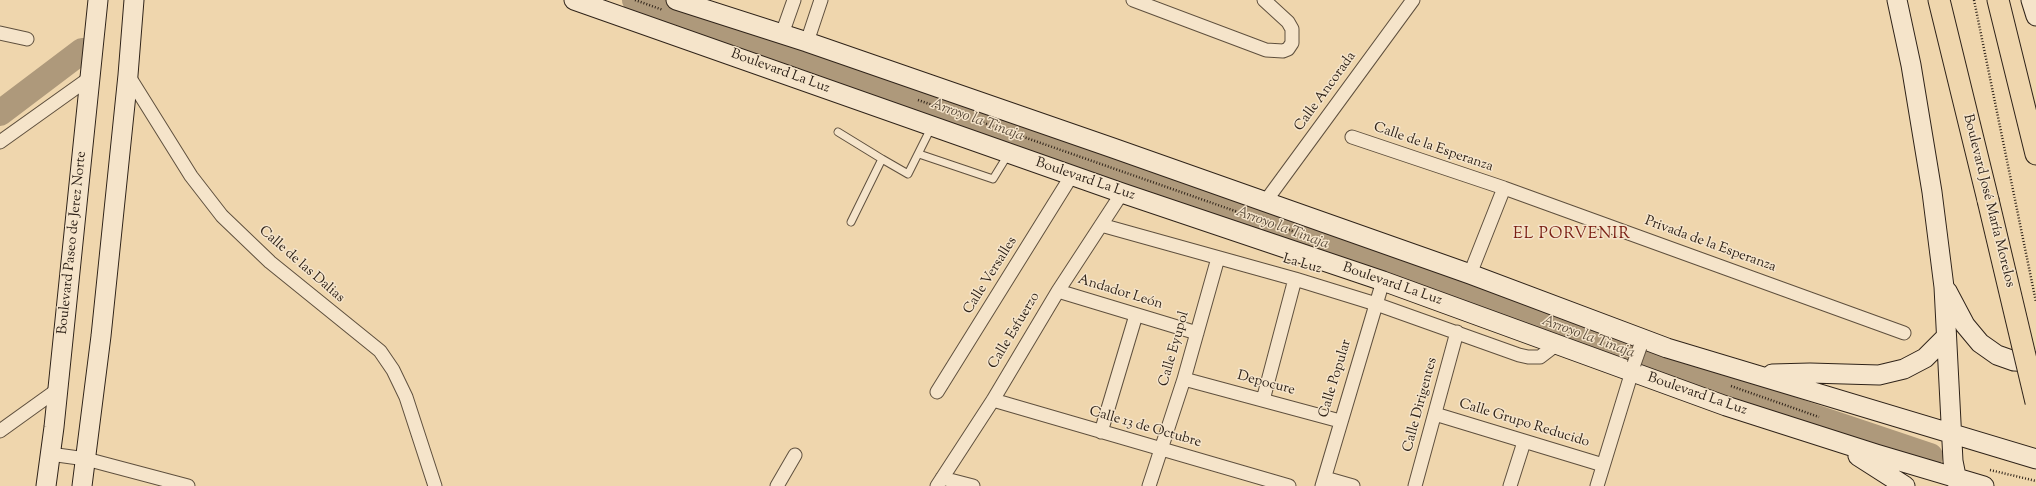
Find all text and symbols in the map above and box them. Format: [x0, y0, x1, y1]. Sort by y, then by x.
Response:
street label: Boulevard La Luz [728, 46, 832, 98]
street label: Calle Ancorada [1292, 49, 1360, 135]
water label: Arroyo la Tinaja [928, 96, 1026, 146]
street label: Boulevard José María Morelos [1958, 113, 2018, 289]
street label: Calle de la Esperanza [1371, 120, 1495, 176]
street label: Boulevard Paseo de Jerez Norte [55, 150, 91, 336]
street label: Boulevard La Luz [1033, 155, 1137, 205]
water label: Arroyo la Tinaja [1233, 204, 1331, 254]
street label: Privada de la Esperanza [1642, 213, 1778, 277]
street label: Calle de las Dalias [255, 223, 347, 307]
district label: EL PORVENIR [1513, 225, 1631, 245]
street label: Calle Versalles [961, 234, 1021, 318]
street label: La Luz [1281, 251, 1323, 279]
street label: Boulevard La Luz [1340, 260, 1444, 310]
street label: Andador León [1075, 272, 1165, 314]
street label: Calle Esfuerzo [986, 290, 1044, 372]
street label: Calle Eyupol [1156, 309, 1194, 389]
water label: Arroyo la Tinaja [1539, 313, 1637, 363]
street label: Calle Popular [1316, 338, 1356, 420]
street label: Calle Dirigentes [1400, 356, 1442, 454]
street label: Depocure [1235, 368, 1297, 400]
street label: Boulevard La Luz [1645, 370, 1749, 420]
street label: Calle Grupo Reducido [1457, 396, 1591, 452]
street label: Calle 13 de Octubre [1087, 404, 1203, 452]

